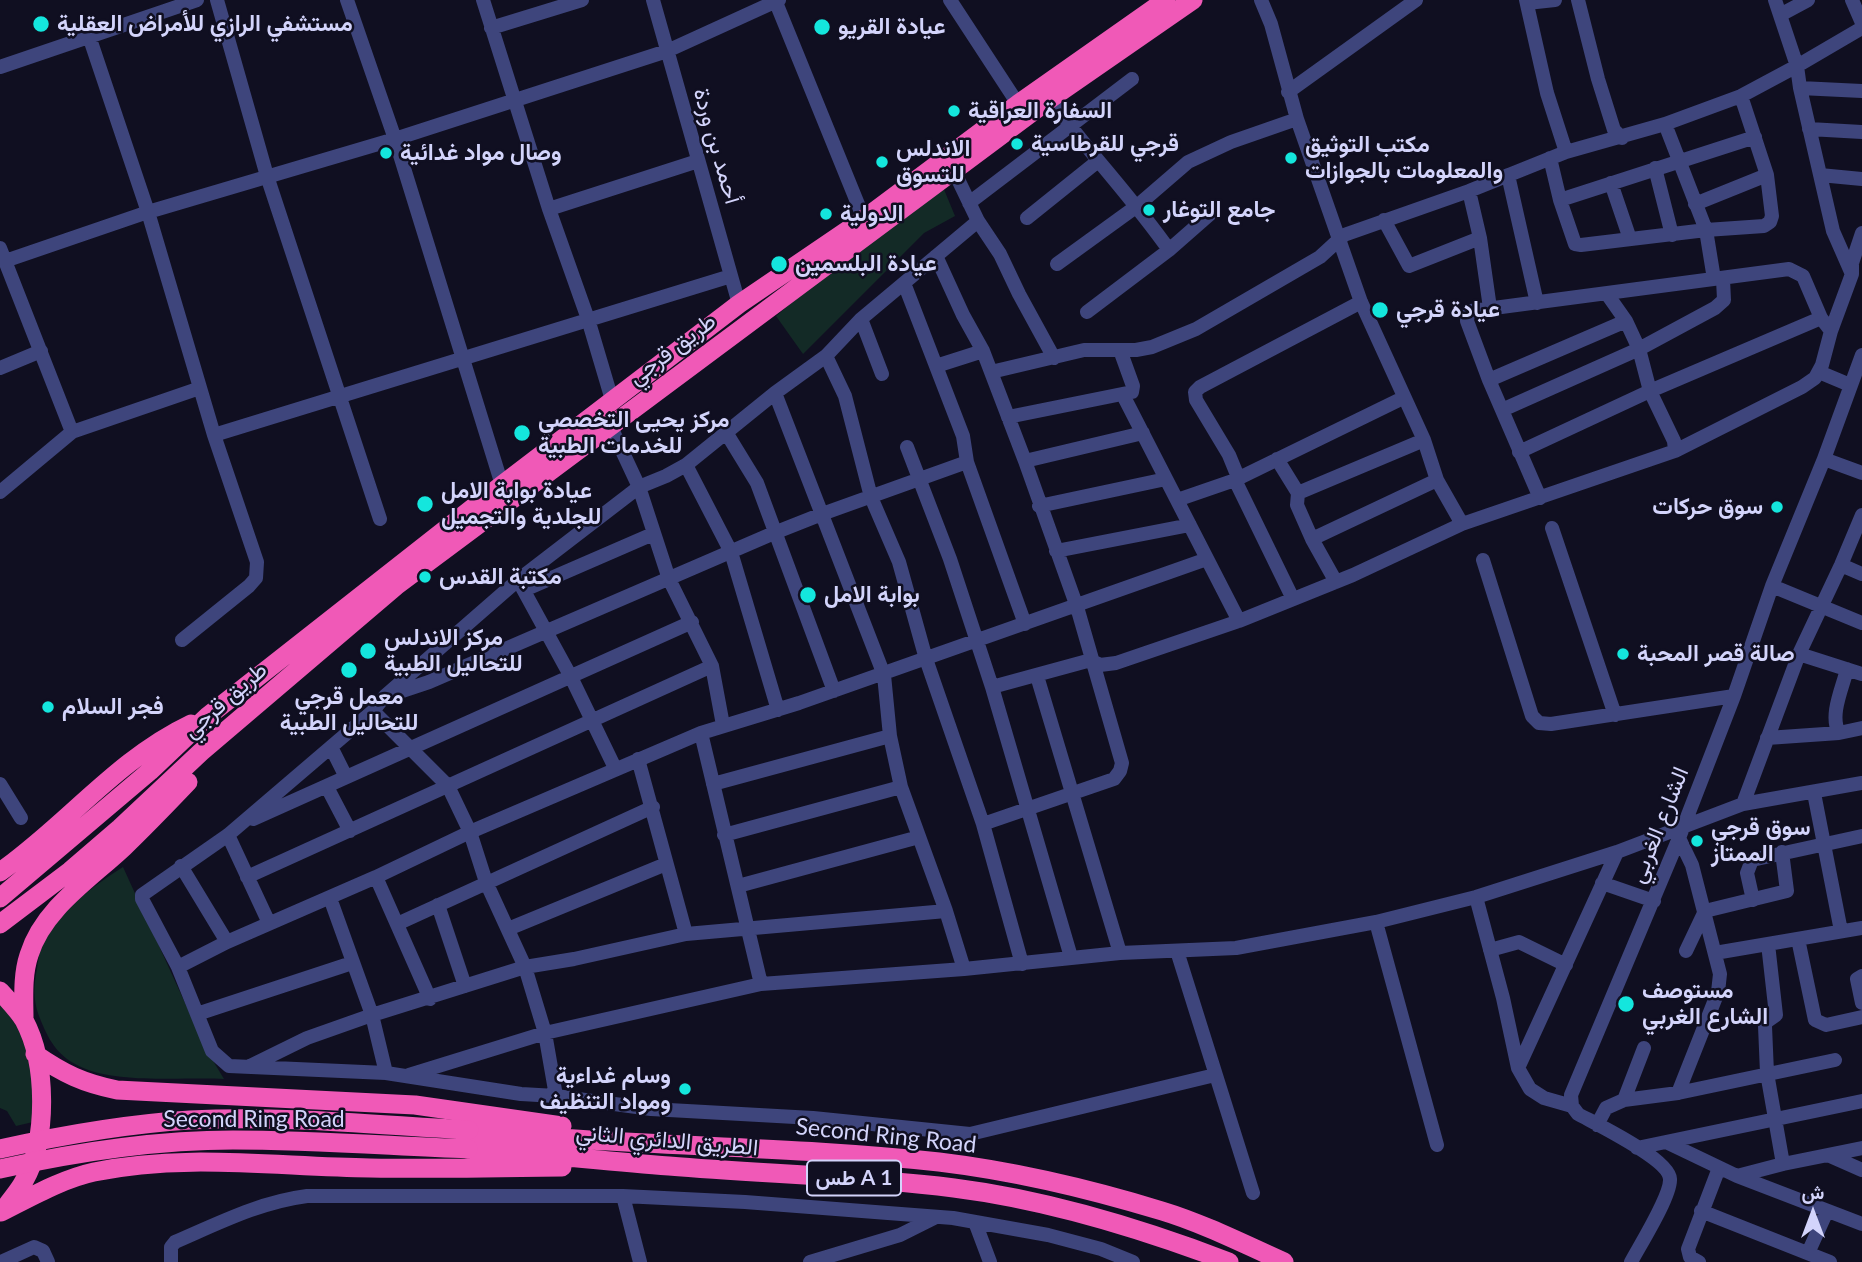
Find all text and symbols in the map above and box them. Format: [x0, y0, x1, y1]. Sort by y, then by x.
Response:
place label: مستشفي الرازي للأمراض العقلية [57, 10, 353, 38]
place label: عيادة القريو [838, 13, 946, 41]
marker: مستشفي الرازي للأمراض العقلية [31, 14, 51, 34]
marker: عيادة القريو [812, 17, 832, 37]
street label: أحمد بن وردة [687, 85, 747, 207]
place label: السفارة العراقية [968, 97, 1112, 125]
marker: السفارة العراقية [946, 103, 962, 119]
place label: قرجي للقرطاسية [1031, 130, 1179, 158]
place label: مكتب التوثيق والمعلومات بالجوازات [1305, 131, 1503, 185]
place label: الاندلس للتسوق [896, 135, 970, 189]
marker: قرجي للقرطاسية [1009, 136, 1025, 152]
place label: وصال مواد غدائية [400, 139, 562, 167]
marker: وصال مواد غدائية [378, 145, 394, 161]
marker: مكتب التوثيق والمعلومات بالجوازات [1283, 150, 1299, 166]
marker: الاندلس للتسوق [874, 154, 890, 170]
place label: جامع التوغار [1163, 196, 1275, 224]
place label: الدولية [840, 200, 904, 228]
marker: جامع التوغار [1141, 202, 1157, 218]
marker: الدولية [818, 206, 834, 222]
place label: عيادة البلسمين [795, 250, 937, 278]
marker: عيادة البلسمين [769, 254, 789, 274]
place label: عيادة قرجي [1396, 296, 1500, 324]
marker: عيادة قرجي [1370, 300, 1390, 320]
street label: طريق قرجي [623, 307, 721, 391]
place label: مركز يحيى التخصصي للخدمات الطبية [538, 406, 729, 460]
marker: مركز يحيى التخصصي للخدمات الطبية [512, 423, 532, 443]
place label: عيادة بوابة الامل للجلدية والتجميل [441, 477, 601, 531]
place label: سوق حركات [1652, 493, 1763, 521]
marker: عيادة بوابة الامل للجلدية والتجميل [415, 494, 435, 514]
marker: سوق حركات [1769, 499, 1785, 515]
place label: مكتبة القدس [439, 563, 562, 591]
marker: مكتبة القدس [417, 569, 433, 585]
place label: بوابة الامل [824, 581, 920, 609]
marker: بوابة الامل [798, 585, 818, 605]
place label: مركز الاندلس للتحاليل الطبية [384, 624, 523, 678]
place label: صالة قصر المحبة [1637, 640, 1795, 668]
marker: مركز الاندلس للتحاليل الطبية [358, 641, 378, 661]
marker: صالة قصر المحبة [1615, 646, 1631, 662]
street label: طريق قرجي [177, 656, 273, 744]
marker: معمل قرجي للتحاليل الطبية [339, 660, 359, 680]
place label: معمل قرجي للتحاليل الطبية [280, 683, 418, 737]
place label: فجر السلام [62, 693, 164, 721]
marker: فجر السلام [40, 699, 56, 715]
street label: الشارع الغربي [1623, 763, 1695, 887]
place label: سوق قرجي الممتاز [1711, 814, 1811, 868]
marker: سوق قرجي الممتاز [1689, 833, 1705, 849]
place label: مستوصف الشارع الغربي [1642, 977, 1768, 1031]
marker: مستوصف الشارع الغربي [1616, 994, 1636, 1014]
place label: وسام غداءية ومواد التنظيف [540, 1062, 671, 1116]
marker: وسام غداءية ومواد التنظيف [677, 1081, 693, 1097]
street label: Second Ring Road [163, 1106, 345, 1134]
street label: Second Ring Road [794, 1113, 978, 1159]
street label: الطريق الدائري الثاني [575, 1118, 759, 1162]
road number: طس A 1 [807, 1160, 901, 1196]
north arrow [1778, 1178, 1848, 1248]
text: ش [1802, 1180, 1824, 1203]

